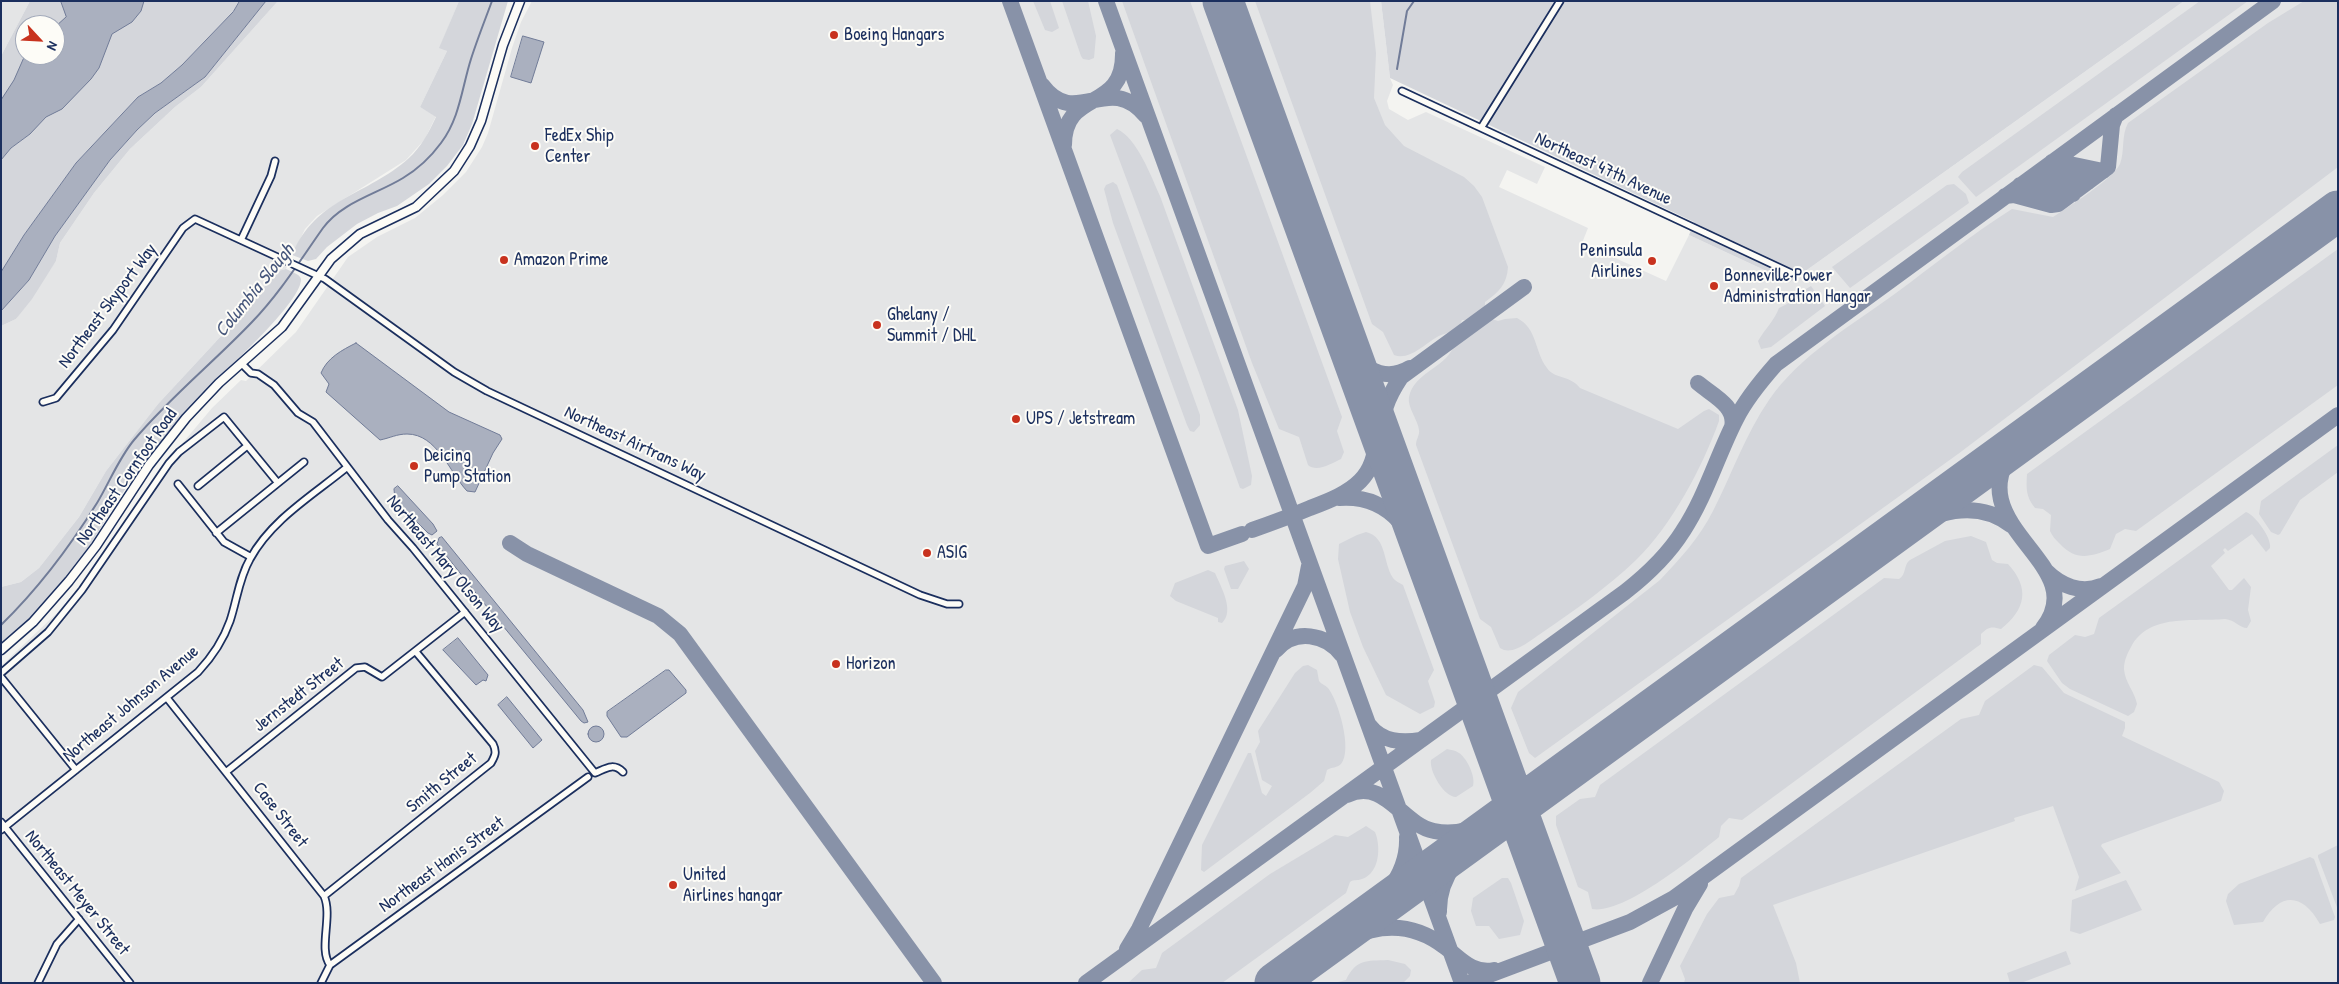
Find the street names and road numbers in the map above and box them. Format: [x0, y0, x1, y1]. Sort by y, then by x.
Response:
street label: Northeast 47th Avenue [1531, 128, 1675, 210]
street label: Northeast Skyport Way [54, 239, 162, 373]
street label: Northeast Airtrans Way [561, 402, 709, 486]
street label: Northeast Cornfoot Road [72, 404, 182, 550]
street label: Northeast Mary Olson Way [381, 491, 509, 637]
street label: Northeast Johnson Avenue [59, 641, 203, 767]
street label: Jernstedt Street [250, 653, 348, 737]
street label: Smith Street [402, 748, 482, 818]
street label: Case Street [248, 778, 312, 852]
street label: Northeast Hanis Street [375, 812, 509, 918]
street label: Northeast Meyer Street [20, 826, 134, 960]

